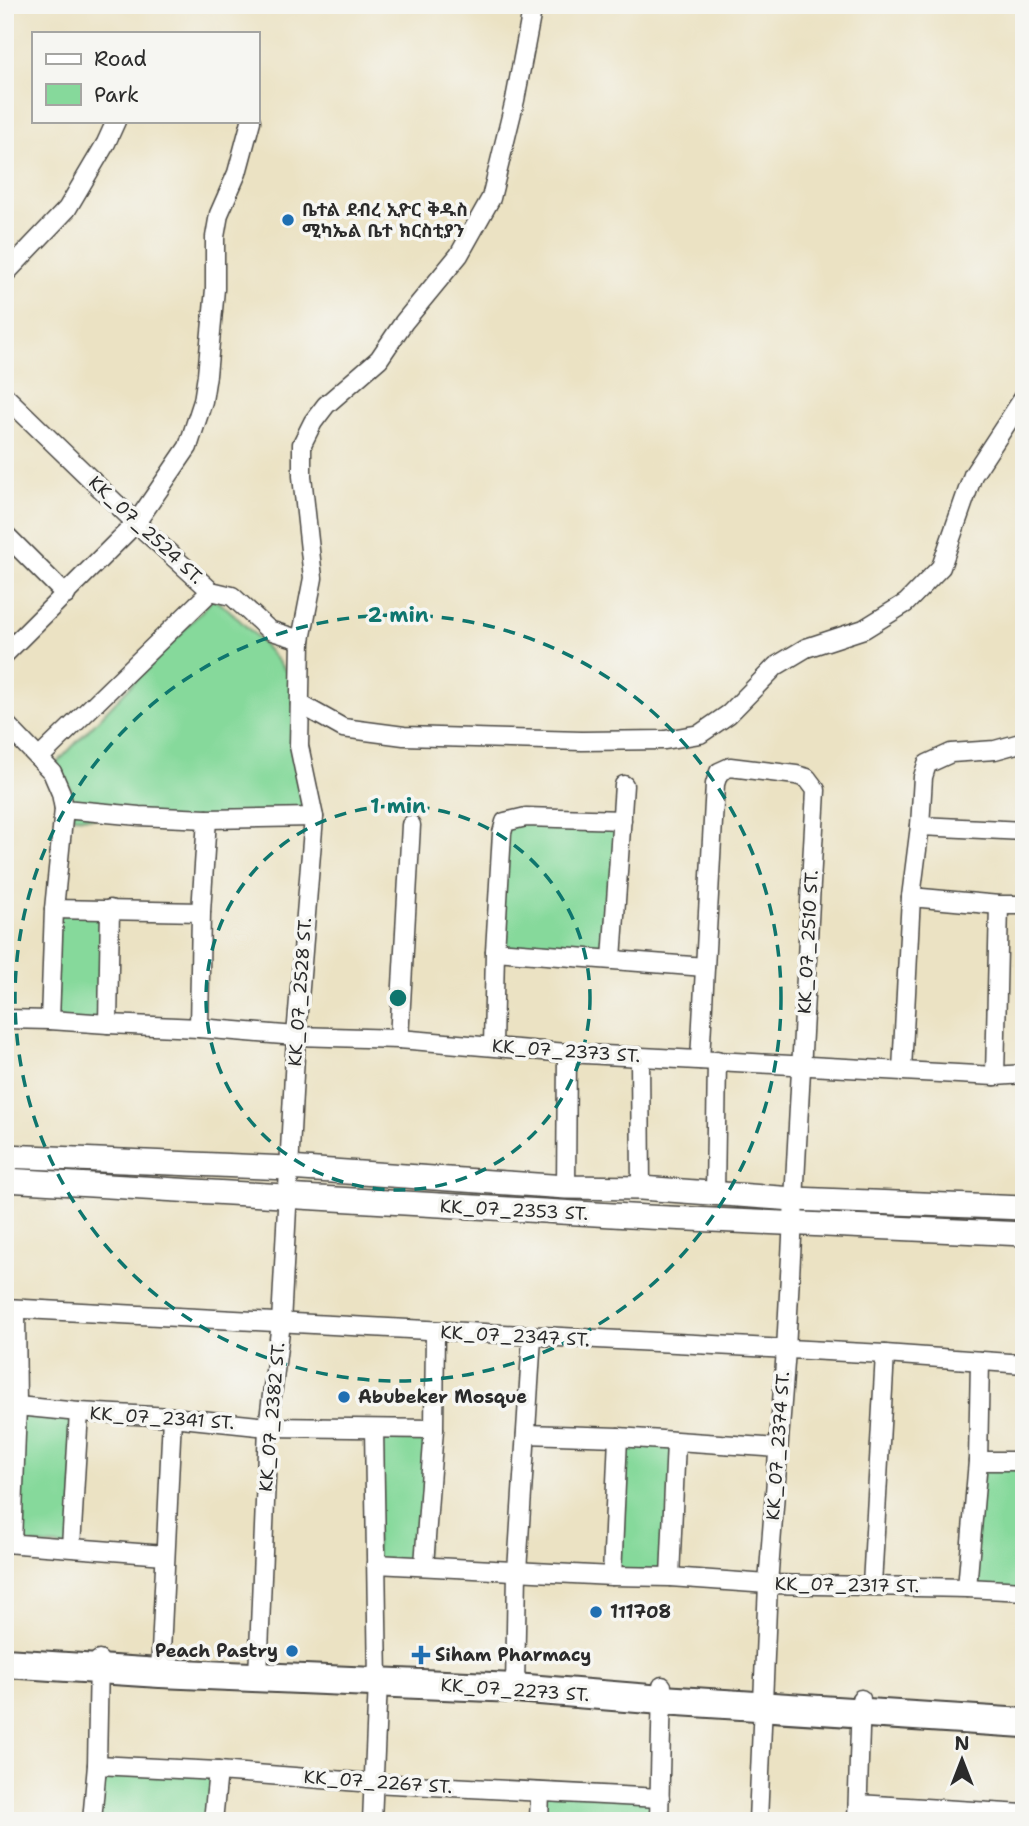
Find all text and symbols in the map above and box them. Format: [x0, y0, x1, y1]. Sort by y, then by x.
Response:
legend [32, 32, 259, 122]
text: Road [94, 45, 147, 73]
text: Park [94, 81, 139, 109]
place label: ቤተል ደብረ ኢዮር ቅዱስ ሚካኤል ቤተ ክርስቲያን [302, 198, 468, 243]
marker: ቤተል ደብረ ኢዮር ቅዱስ ሚካኤል ቤተ ክርስቲያን [280, 212, 296, 228]
street label: KK_07_2524 ST. [84, 471, 208, 589]
text: 2 min [367, 601, 429, 629]
text: 1 min [370, 792, 426, 820]
street label: KK_07_2510 ST. [792, 869, 824, 1015]
street label: KK_07_2528 ST. [283, 917, 317, 1067]
centre of rings [386, 986, 410, 1010]
street label: KK_07_2373 ST. [491, 1034, 641, 1068]
street label: KK_07_2353 ST. [439, 1194, 589, 1226]
street label: KK_07_2347 ST. [440, 1320, 590, 1352]
street label: KK_07_2382 ST. [254, 1341, 290, 1493]
street label: KK_07_2374 ST. [761, 1371, 795, 1521]
place label: Abubeker Mosque [358, 1385, 527, 1409]
marker: Abubeker Mosque [336, 1389, 352, 1405]
street label: KK_07_2341 ST. [89, 1401, 235, 1435]
street label: KK_07_2317 ST. [774, 1572, 920, 1598]
place label: 111708 [610, 1600, 671, 1624]
marker: 111708 [588, 1604, 604, 1620]
place label: Peach Pastry [155, 1639, 278, 1663]
marker: Peach Pastry [284, 1643, 300, 1659]
place label: Siham Pharmacy [435, 1643, 591, 1667]
marker: Siham Pharmacy [413, 1647, 429, 1663]
street label: KK_07_2273 ST. [440, 1673, 590, 1707]
north arrow [928, 1724, 998, 1794]
text: N [954, 1731, 970, 1756]
street label: KK_07_2267 ST. [303, 1765, 453, 1799]

